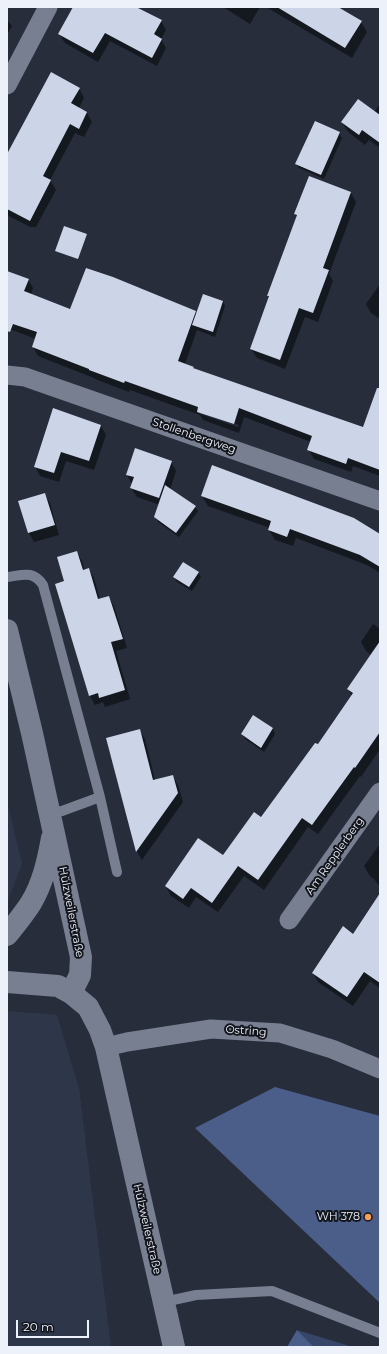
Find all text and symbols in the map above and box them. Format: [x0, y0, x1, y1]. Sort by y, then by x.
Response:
street label: Stollenbergweg [150, 416, 238, 456]
street label: Am Repplerberg [303, 815, 367, 897]
street label: Hülzweilerstraße [56, 865, 86, 959]
street label: Ostring [225, 1023, 267, 1039]
street label: Hülzweilerstraße [130, 1183, 164, 1275]
place label: WH 378 [317, 1210, 360, 1224]
marker: WH 378 [363, 1212, 373, 1222]
scale bar [18, 1312, 91, 1338]
text: 20 m [23, 1319, 54, 1334]

